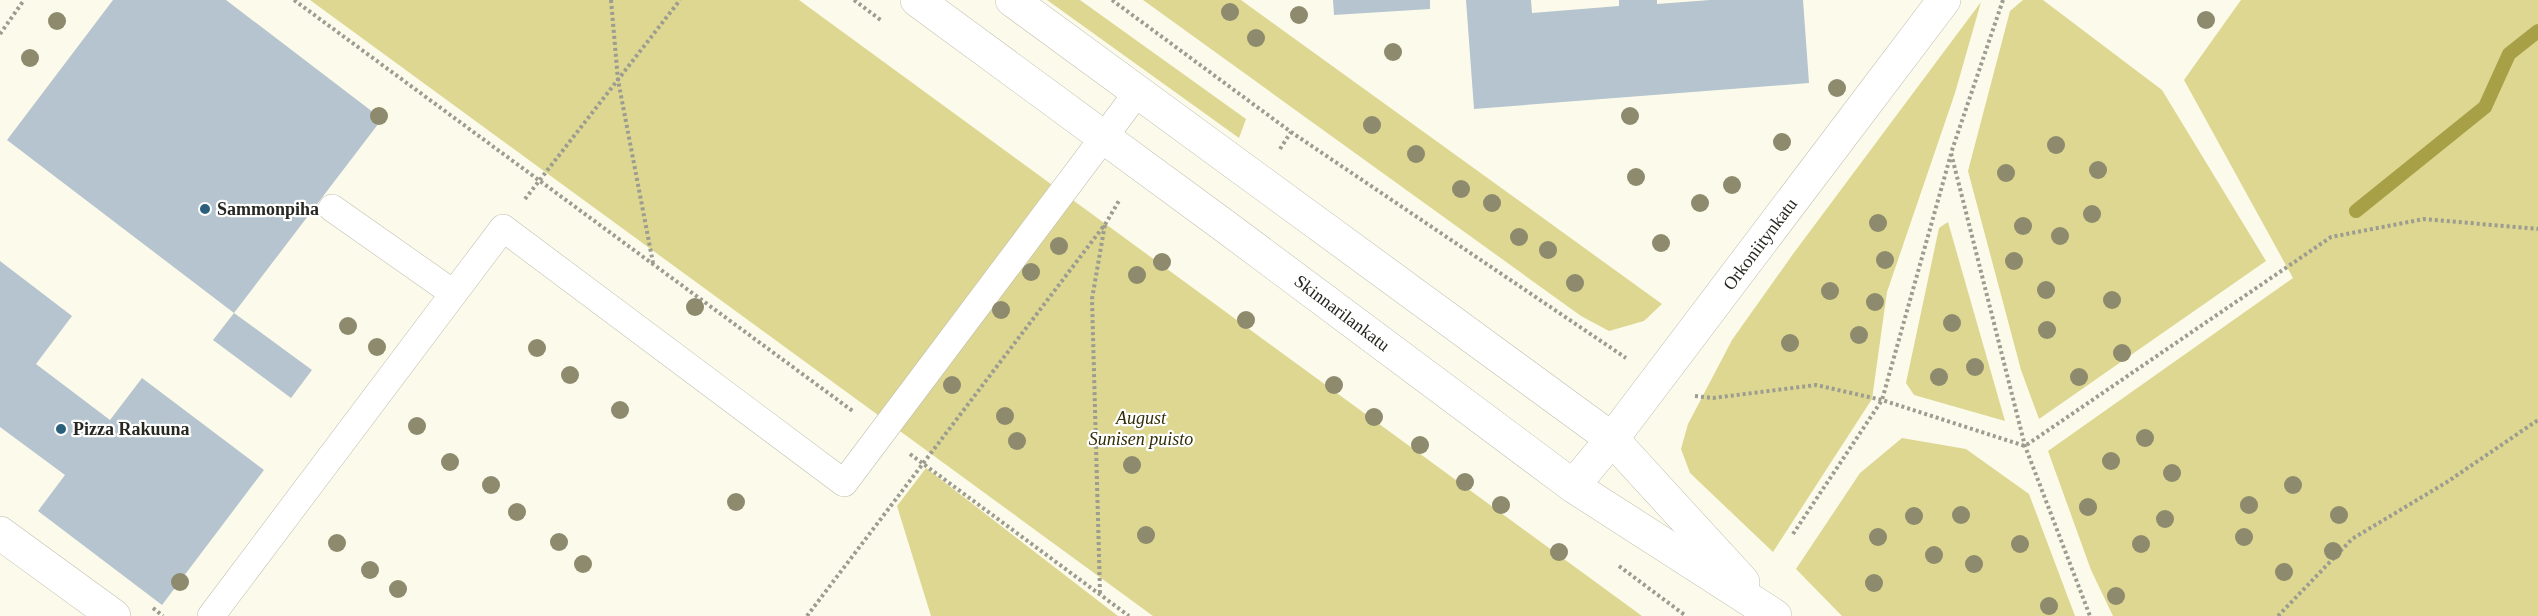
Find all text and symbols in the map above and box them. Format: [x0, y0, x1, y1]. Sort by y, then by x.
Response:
street label: Orkoniitynkatu [1719, 194, 1801, 294]
place label: Sammonpiha [217, 199, 319, 219]
marker: Sammonpiha [198, 202, 212, 216]
street label: Skinnarilankatu [1290, 271, 1394, 355]
park label: August Sunisen puisto [1089, 408, 1193, 449]
place label: Pizza Rakuuna [73, 419, 190, 439]
marker: Pizza Rakuuna [54, 422, 68, 436]

